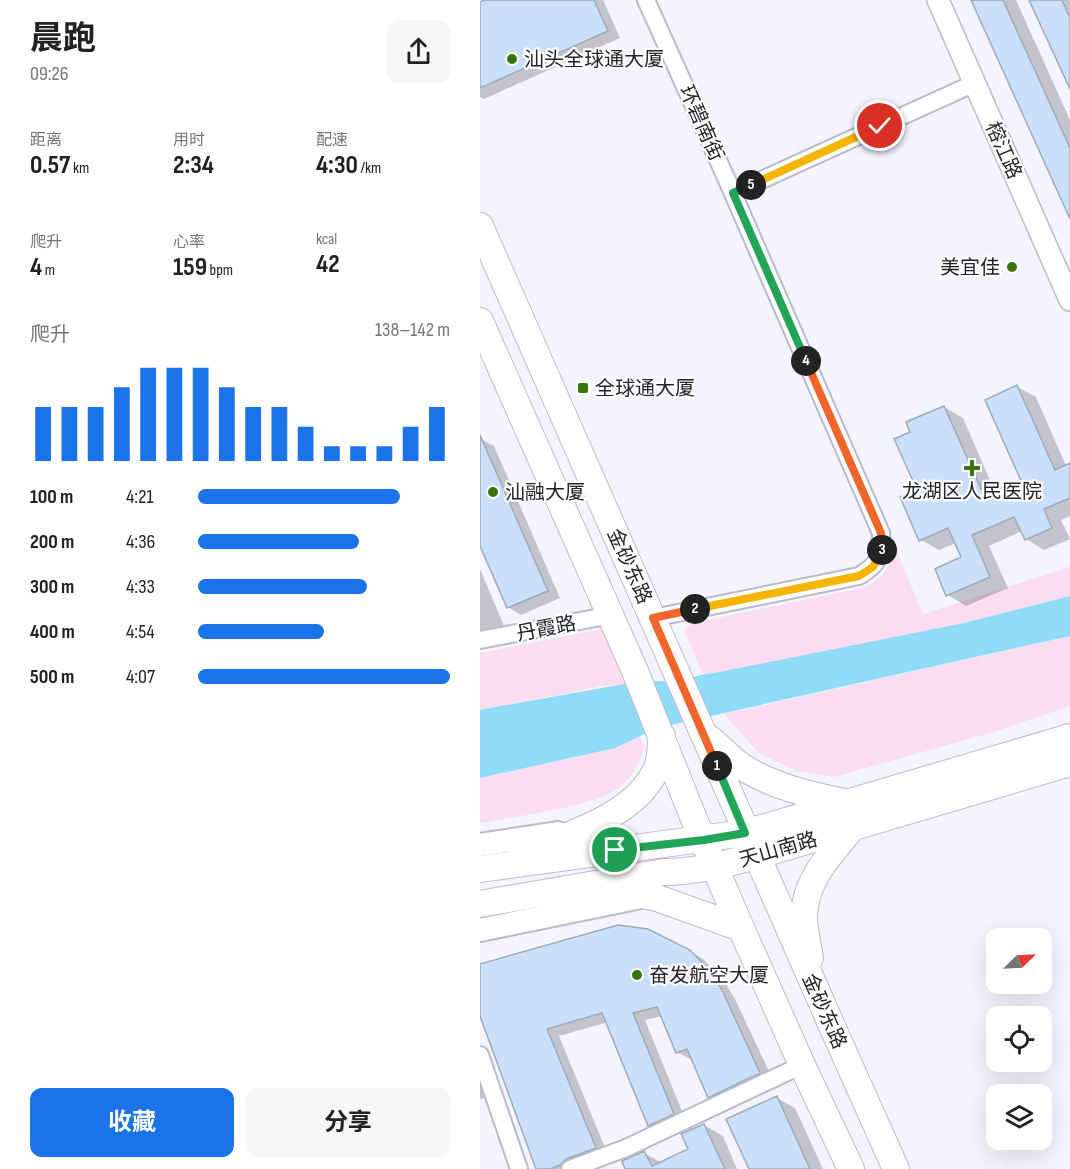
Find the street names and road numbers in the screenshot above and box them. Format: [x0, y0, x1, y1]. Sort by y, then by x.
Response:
street label: 环碧南街 [674, 82, 728, 165]
street label: 榕江路 [980, 118, 1026, 183]
street label: 金砂东路 [602, 525, 656, 608]
street label: 丹霞路 [514, 611, 578, 646]
street label: 天山南路 [737, 827, 820, 873]
street label: 金砂东路 [797, 970, 851, 1053]

